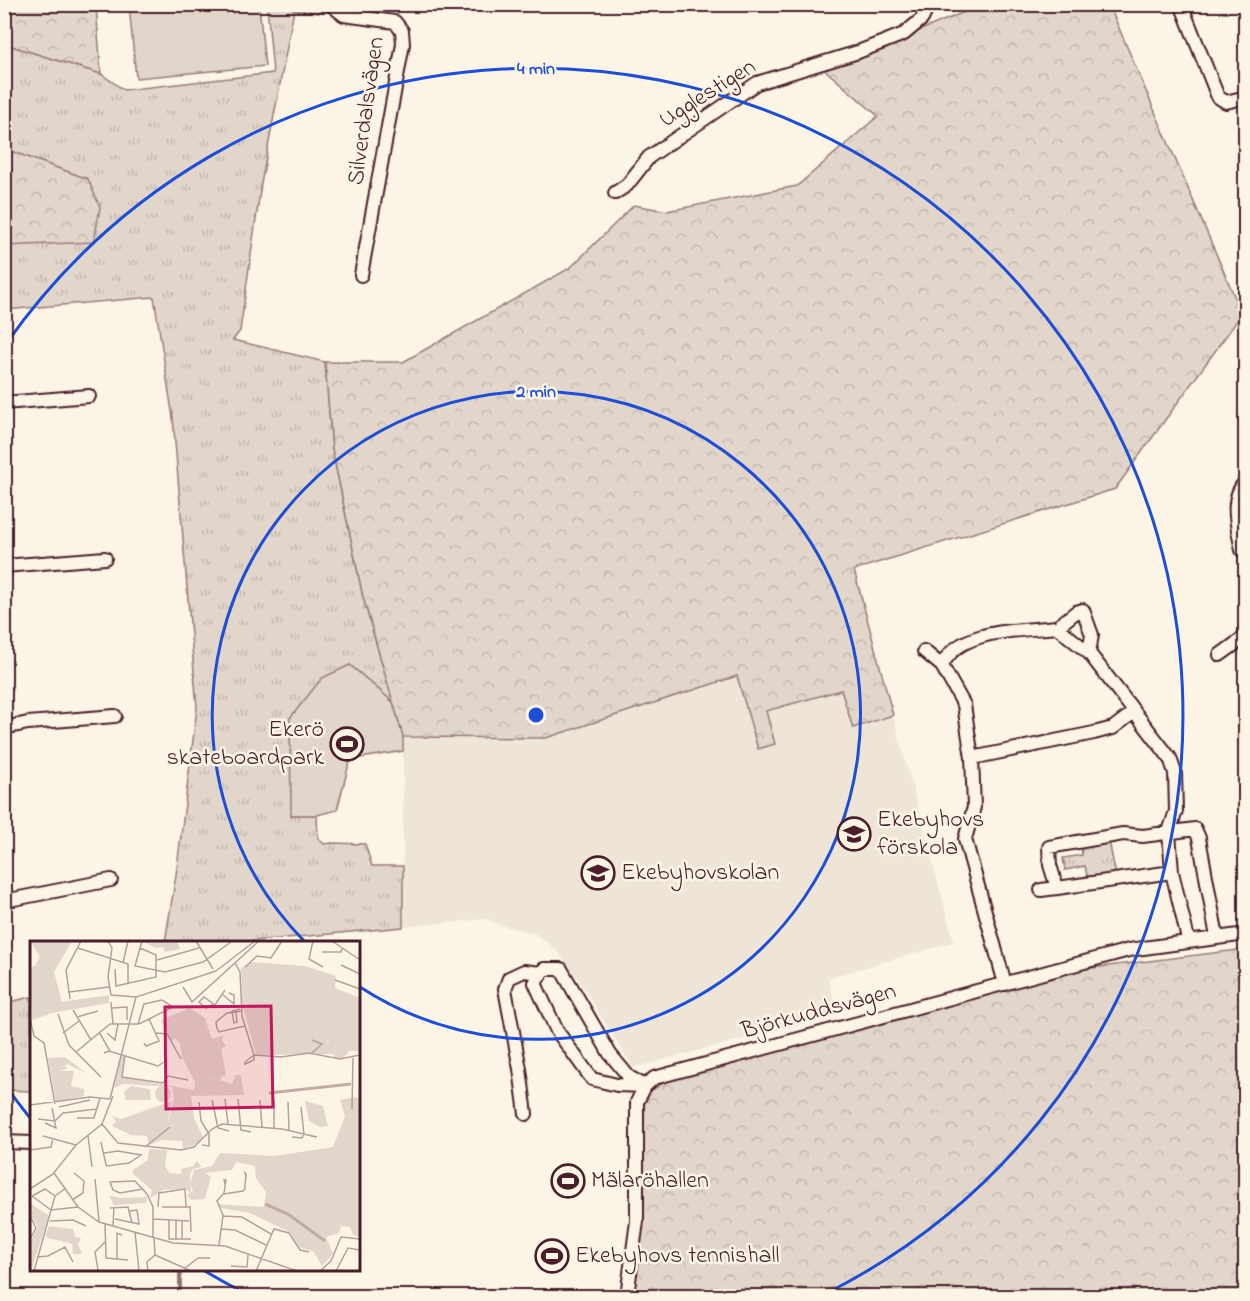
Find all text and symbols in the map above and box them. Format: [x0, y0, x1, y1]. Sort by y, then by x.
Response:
street label: Silverdalsvägen [339, 35, 395, 187]
street label: Ugglestigen [653, 50, 763, 138]
text: 4 min [517, 57, 555, 83]
text: 2 min [515, 380, 556, 406]
centre of rings [526, 705, 546, 725]
place label: Ekerö skateboardpark [166, 713, 324, 776]
sports icon: Ekerö skateboardpark [329, 726, 365, 762]
place label: Ekebyhovs förskola [877, 803, 984, 866]
school or university icon: Ekebyhovs förskola [836, 816, 872, 852]
school or university icon: Ekebyhovskolan [580, 855, 616, 891]
place label: Ekebyhovskolan [621, 856, 779, 892]
inset map [30, 941, 360, 1271]
street label: Björkuddsvägen [737, 975, 900, 1050]
sports icon: Mälaröhallen [550, 1163, 586, 1199]
place label: Mälaröhallen [591, 1164, 709, 1199]
sports icon: Ekebyhovs tennishall [534, 1238, 570, 1274]
place label: Ekebyhovs tennishall [575, 1239, 780, 1275]

